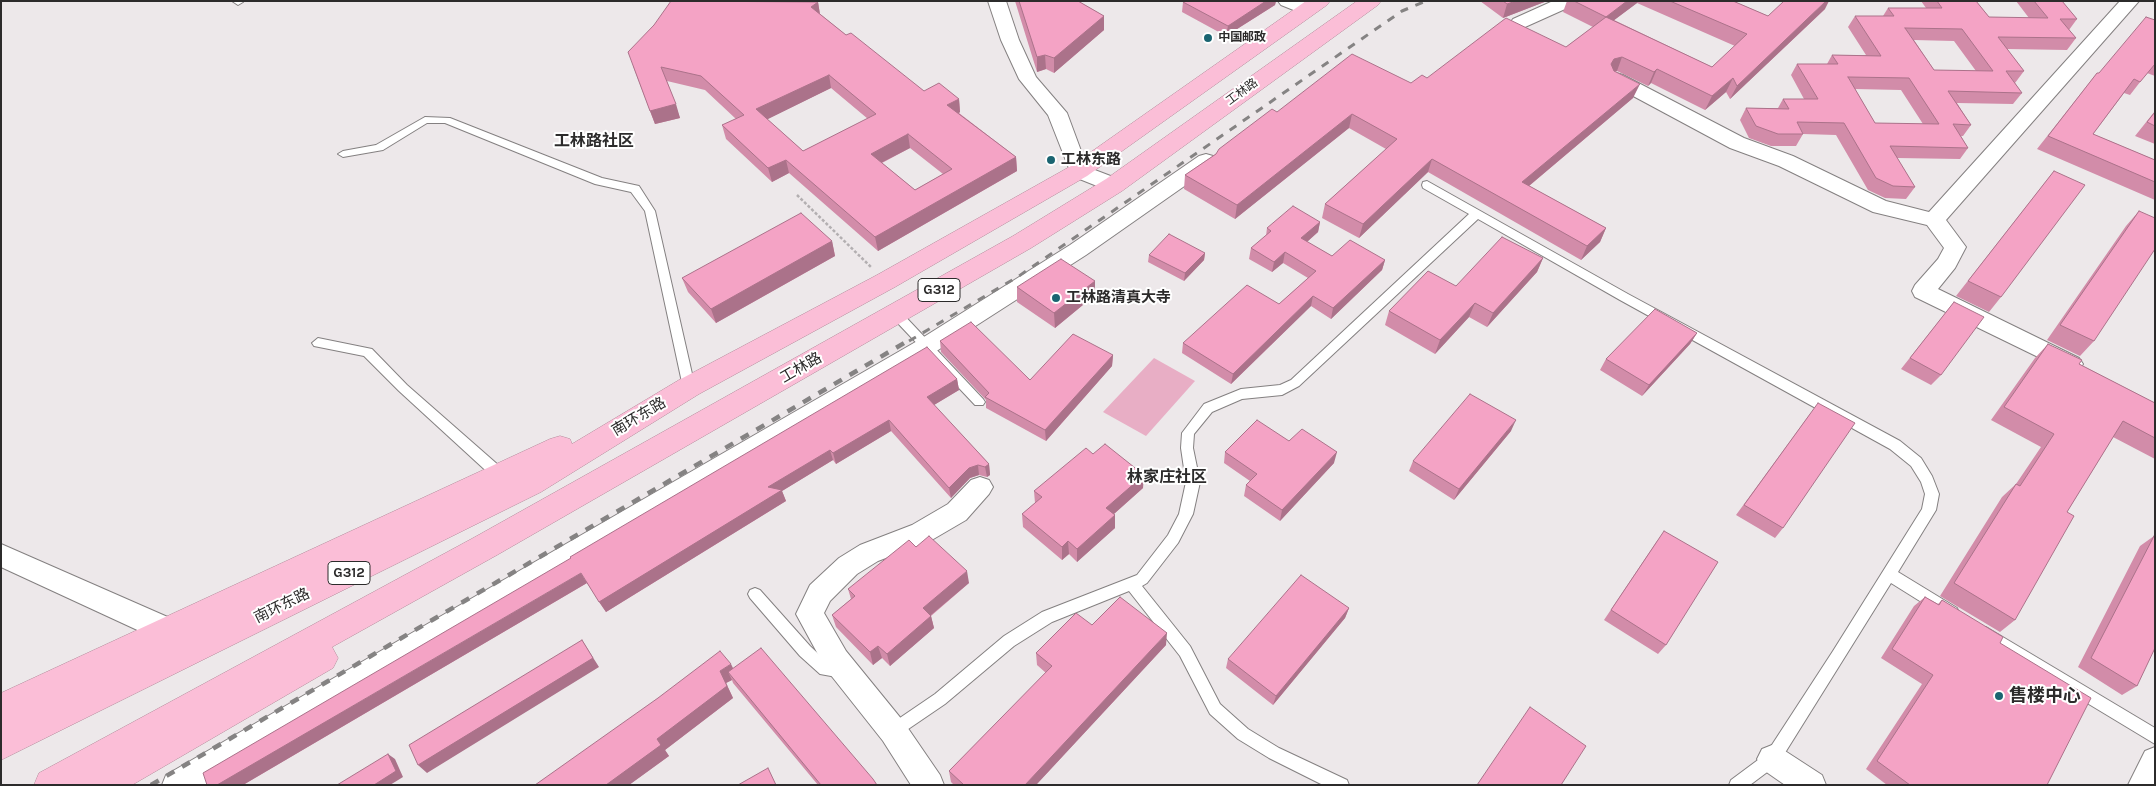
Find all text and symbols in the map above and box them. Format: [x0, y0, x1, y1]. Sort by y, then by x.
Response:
place label: 中国邮政 [1218, 31, 1266, 45]
marker: 中国邮政 [1202, 32, 1214, 44]
street label: 工林路 [1223, 76, 1261, 108]
district label: 工林路社区 [554, 131, 634, 151]
place label: 工林东路 [1061, 151, 1121, 169]
marker: 工林东路 [1045, 154, 1057, 166]
road number: G312 [918, 278, 960, 302]
place label: 工林路清真大寺 [1066, 289, 1171, 307]
marker: 工林路清真大寺 [1050, 292, 1062, 304]
street label: 工林路 [777, 349, 825, 387]
street label: 南环东路 [609, 394, 669, 440]
district label: 林家庄社区 [1127, 467, 1207, 487]
road number: G312 [328, 562, 370, 584]
street label: 南环东路 [251, 585, 313, 627]
place label: 售楼中心 [2009, 685, 2081, 707]
marker: 售楼中心 [1993, 690, 2005, 702]

